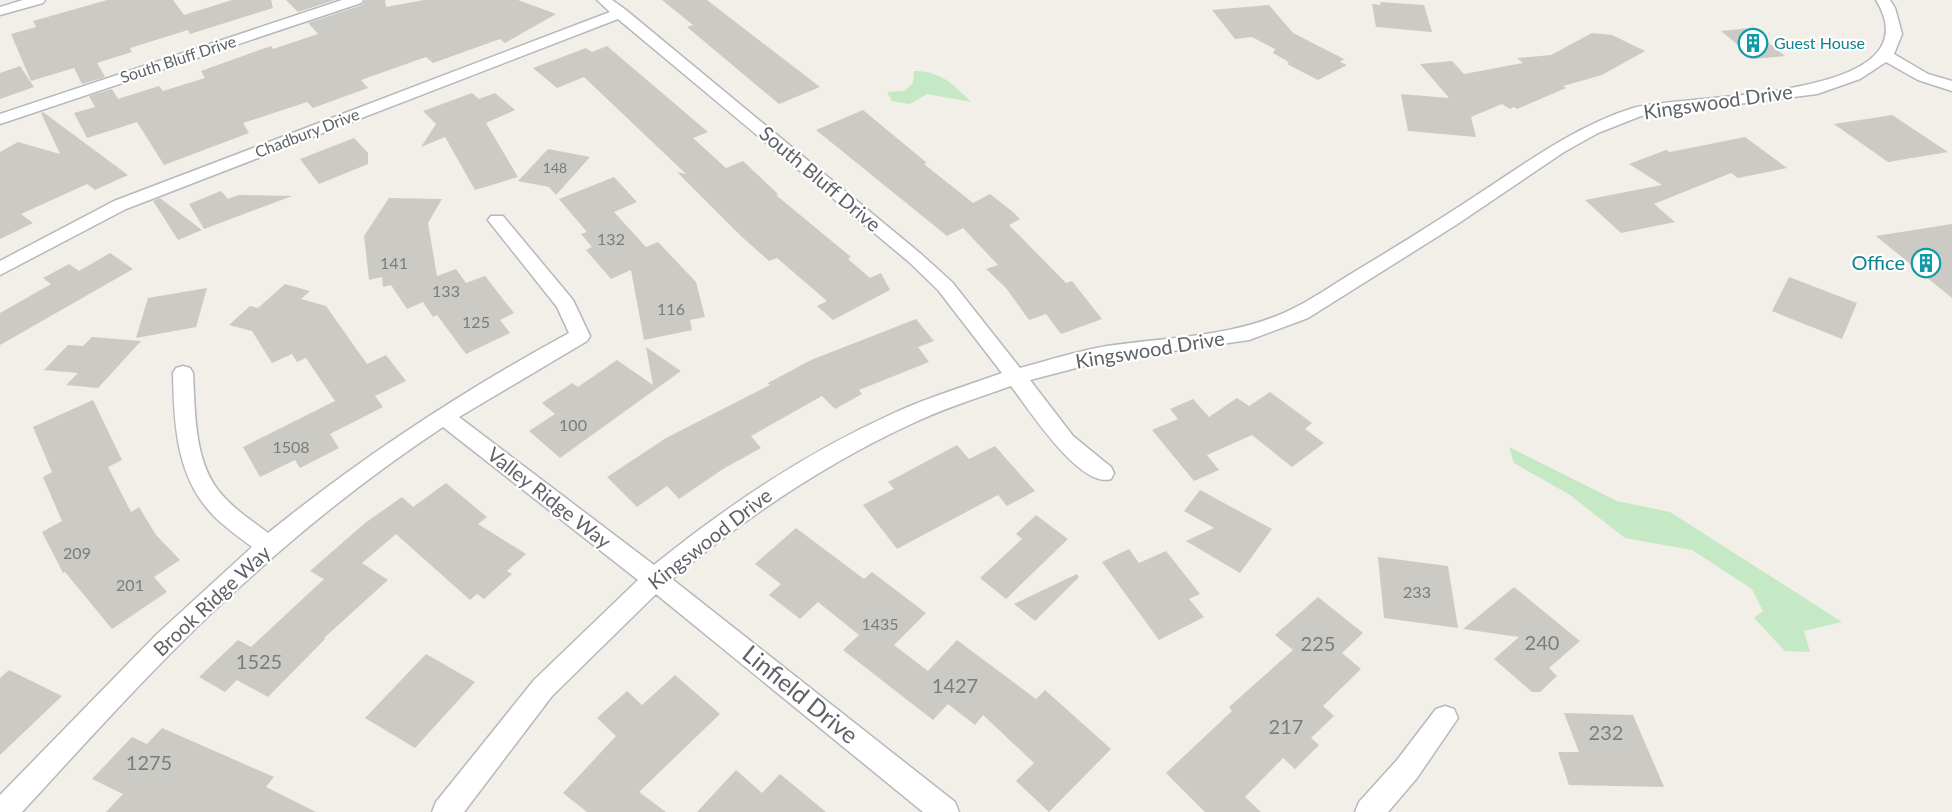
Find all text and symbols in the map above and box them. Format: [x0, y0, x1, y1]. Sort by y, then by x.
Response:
building icon: Guest House [1737, 27, 1769, 59]
street label: South Bluff Drive [117, 31, 238, 86]
place label: Guest House [1774, 33, 1865, 52]
street label: Kingswood Drive [1642, 79, 1794, 123]
street label: Chadbury Drive [252, 104, 362, 161]
street label: South Bluff Drive [755, 120, 886, 236]
house number: 148 [543, 159, 567, 176]
house number: 132 [597, 229, 625, 248]
building icon: Office [1910, 247, 1942, 279]
place label: Office [1851, 250, 1905, 274]
house number: 141 [380, 253, 408, 272]
house number: 133 [432, 281, 460, 300]
house number: 116 [657, 299, 685, 318]
house number: 125 [462, 312, 490, 331]
street label: Kingswood Drive [1074, 325, 1226, 373]
house number: 100 [559, 415, 587, 434]
house number: 1508 [272, 437, 310, 456]
street label: Valley Ridge Way [483, 441, 617, 553]
street label: Kingswood Drive [643, 482, 776, 594]
street label: Brook Ridge Way [148, 539, 275, 661]
house number: 209 [63, 543, 91, 562]
house number: 201 [116, 575, 144, 594]
house number: 233 [1403, 582, 1431, 601]
house number: 1435 [861, 614, 899, 633]
house number: 240 [1525, 630, 1559, 654]
house number: 225 [1301, 631, 1335, 655]
street label: Linfield Drive [737, 638, 865, 749]
house number: 1525 [236, 649, 282, 673]
house number: 1427 [932, 673, 978, 697]
house number: 217 [1269, 714, 1303, 738]
house number: 232 [1589, 720, 1623, 744]
house number: 1275 [126, 750, 172, 774]

